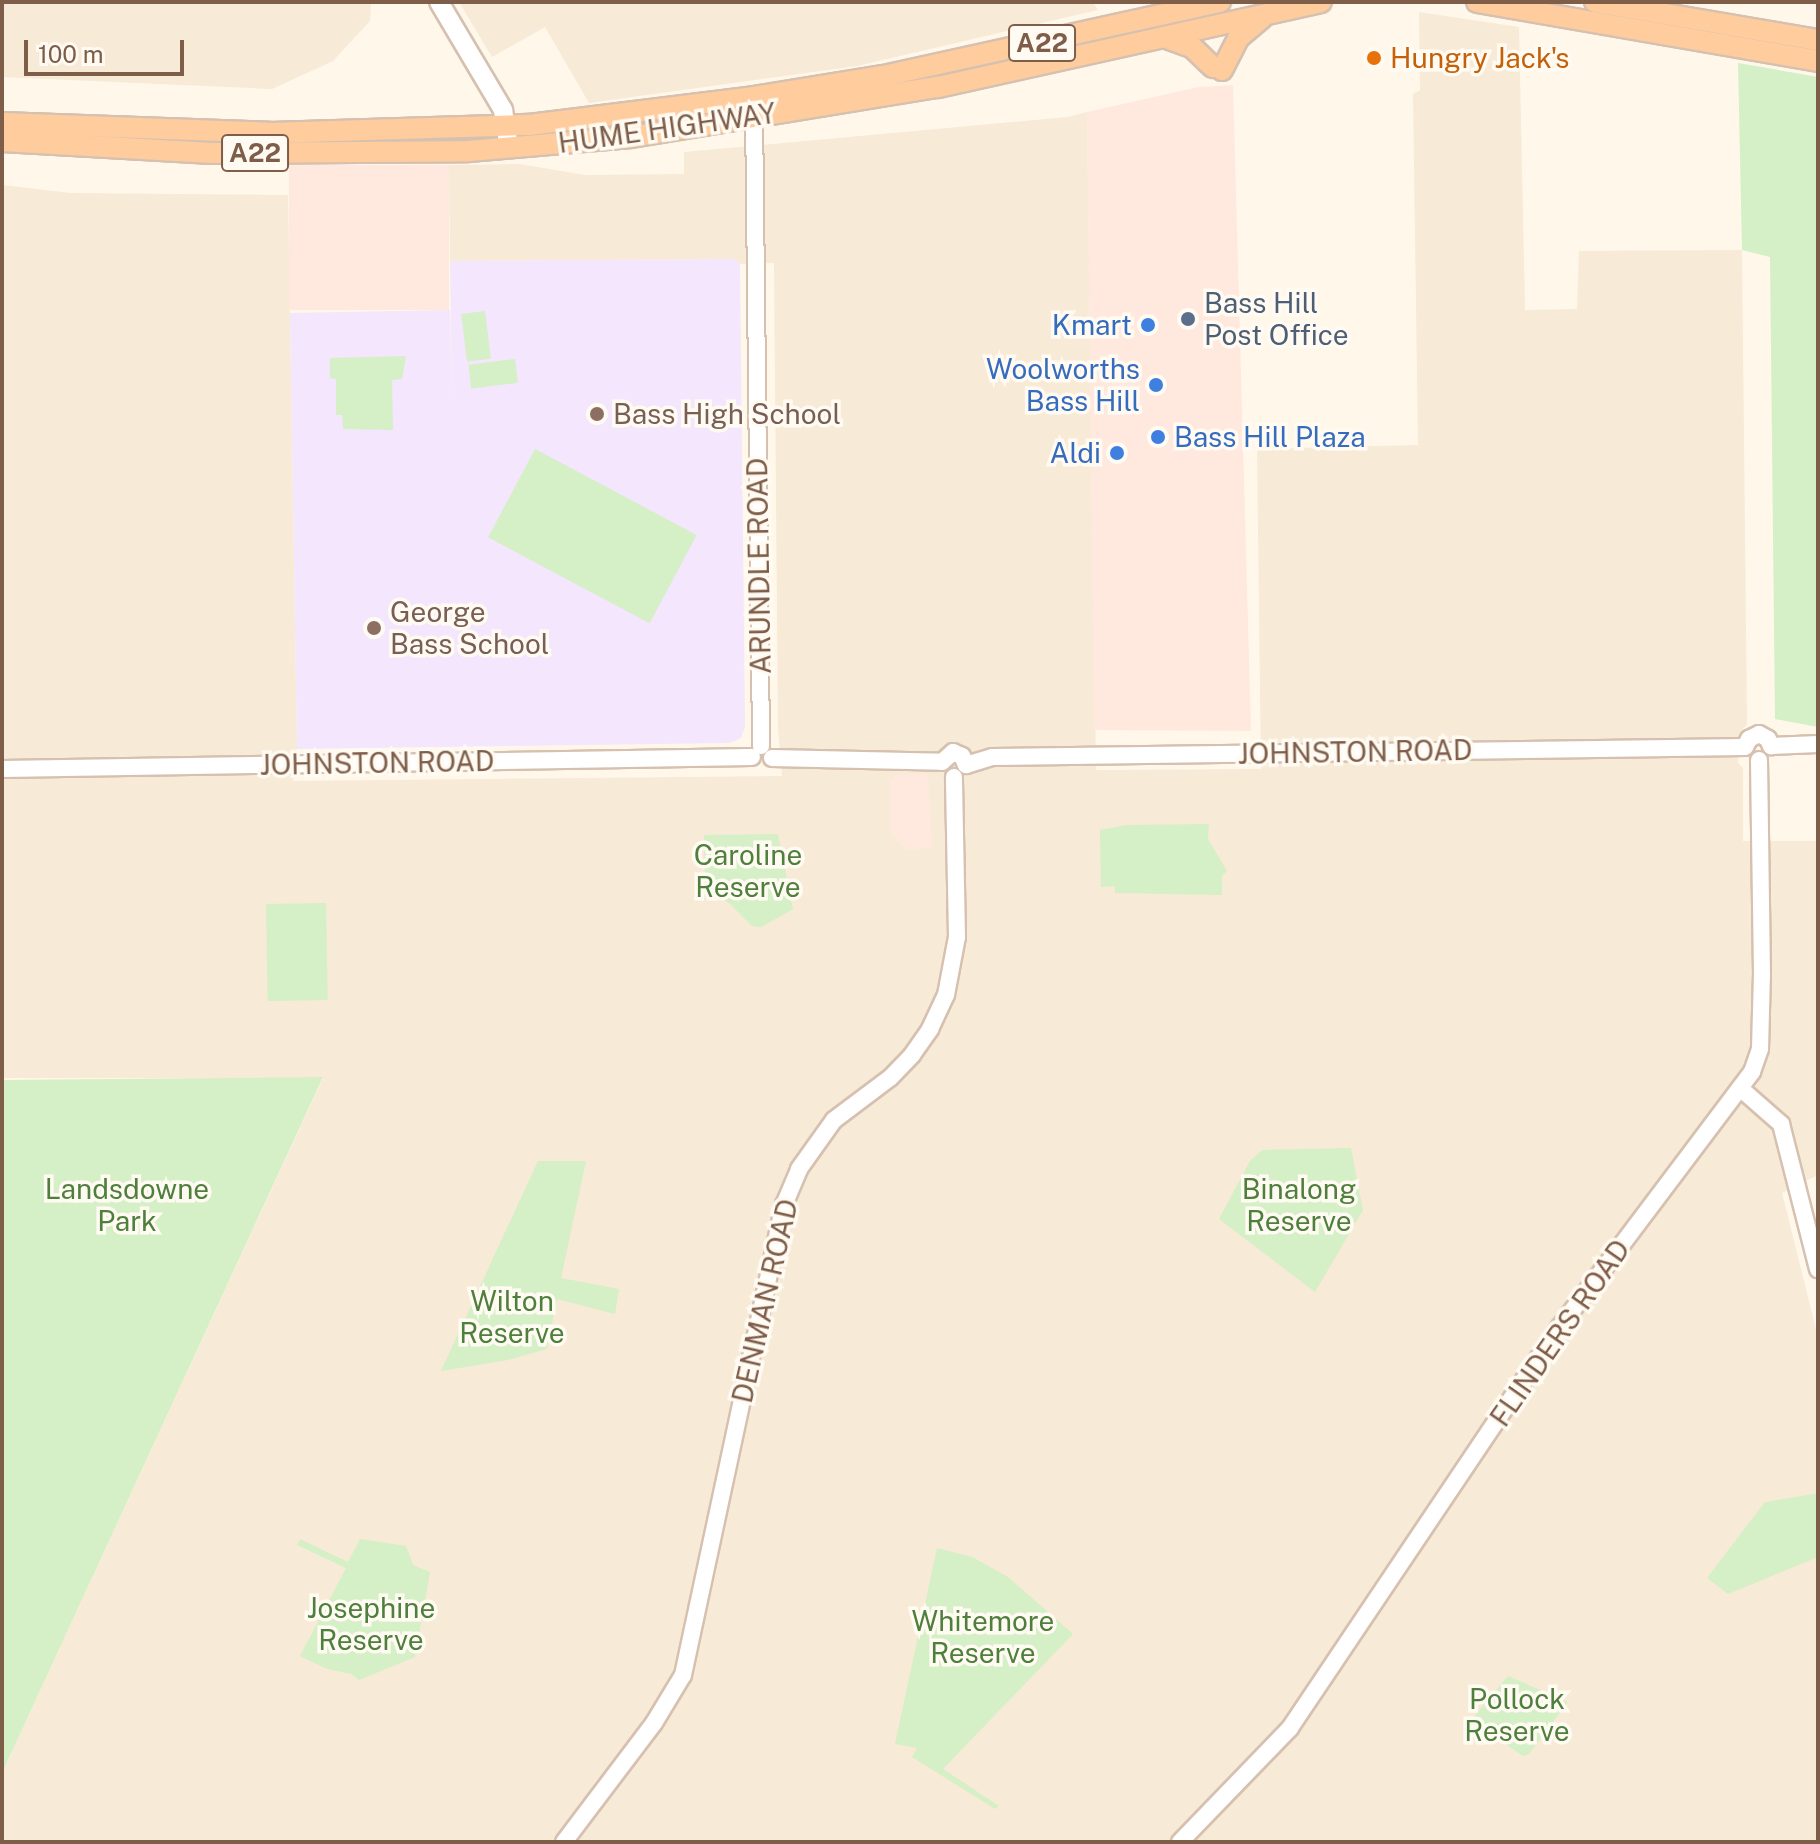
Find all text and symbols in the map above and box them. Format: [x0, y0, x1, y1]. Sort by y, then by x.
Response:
road number: A22 [1008, 21, 1076, 65]
scale bar [28, 24, 188, 74]
text: 100 m [38, 40, 104, 68]
place label: Hungry Jack's [1390, 41, 1570, 75]
marker: Hungry Jack's [1365, 49, 1383, 67]
street label: HUME HIGHWAY [556, 96, 778, 160]
road number: A22 [221, 131, 289, 175]
place label: Bass Hill Post Office [1204, 286, 1349, 352]
place label: Kmart [1052, 308, 1132, 342]
marker: Bass Hill Post Office [1179, 310, 1197, 328]
marker: Kmart [1139, 316, 1157, 334]
place label: Woolworths Bass Hill [986, 352, 1140, 418]
marker: Woolworths Bass Hill [1147, 376, 1165, 394]
place label: Bass High School [613, 397, 841, 431]
marker: Bass High School [588, 405, 606, 423]
place label: Bass Hill Plaza [1174, 420, 1366, 454]
marker: Bass Hill Plaza [1149, 428, 1167, 446]
place label: Aldi [1050, 436, 1101, 470]
marker: Aldi [1108, 444, 1126, 462]
street label: ARUNDLE ROAD [740, 458, 778, 674]
place label: George Bass School [390, 595, 549, 661]
marker: George Bass School [365, 619, 383, 637]
street label: JOHNSTON ROAD [1237, 733, 1473, 771]
street label: JOHNSTON ROAD [259, 744, 495, 782]
park label: Caroline Reserve [694, 838, 802, 904]
park label: Landsdowne Park [45, 1172, 209, 1238]
park label: Binalong Reserve [1242, 1172, 1356, 1238]
street label: DENMAN ROAD [725, 1196, 805, 1406]
street label: FLINDERS ROAD [1483, 1233, 1637, 1433]
park label: Wilton Reserve [459, 1284, 565, 1350]
park label: Josephine Reserve [307, 1591, 435, 1657]
park label: Whitemore Reserve [912, 1604, 1054, 1670]
park label: Pollock Reserve [1464, 1682, 1570, 1748]

